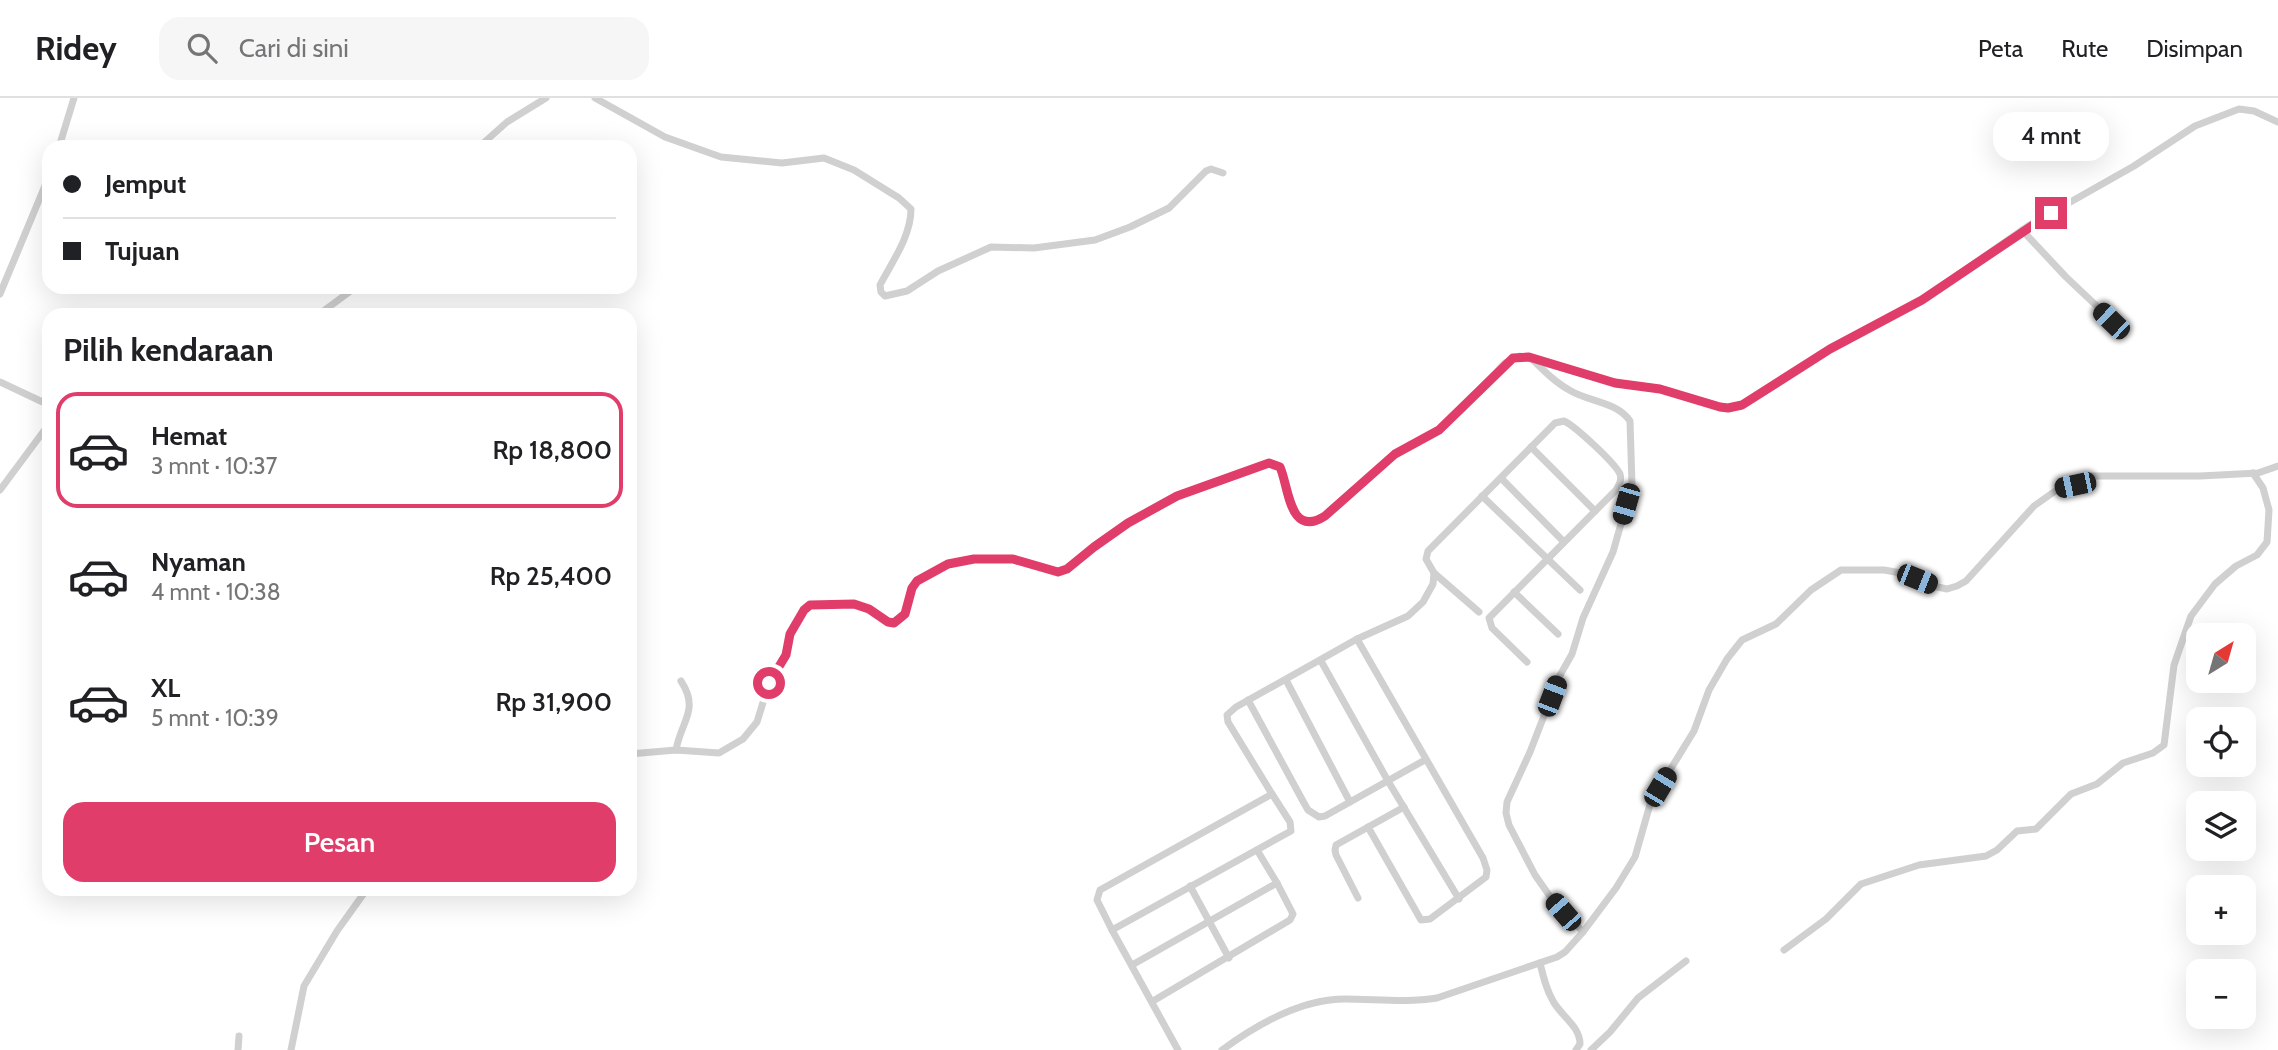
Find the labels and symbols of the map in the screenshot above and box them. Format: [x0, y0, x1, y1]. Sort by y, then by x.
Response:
callout: 4 mnt [1993, 111, 2109, 160]
route end [2035, 197, 2067, 229]
car [2089, 299, 2134, 343]
car [2053, 470, 2098, 500]
car [1611, 481, 1642, 527]
car [1894, 561, 1941, 597]
north arrow [2186, 623, 2256, 693]
route start [753, 667, 785, 699]
car [1535, 673, 1570, 719]
car [1641, 764, 1680, 810]
car [1542, 889, 1585, 935]

